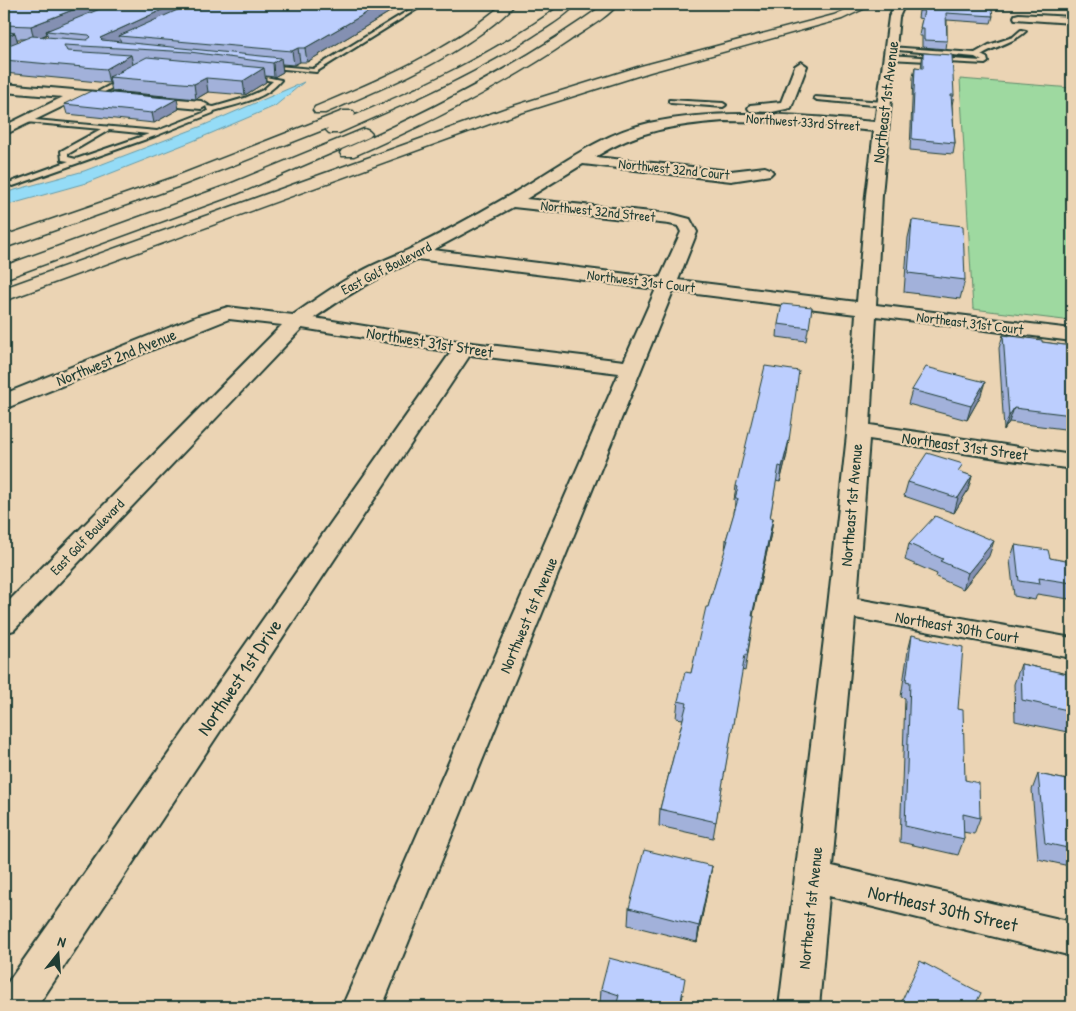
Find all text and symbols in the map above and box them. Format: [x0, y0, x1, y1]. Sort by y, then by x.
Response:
street label: Northeast 1st Avenue [867, 39, 903, 164]
street label: Northwest 33rd Street [746, 108, 861, 135]
street label: Northwest 32nd Court [618, 153, 731, 184]
street label: Northwest 32nd Street [540, 195, 656, 226]
street label: East Golf Boulevard [337, 236, 435, 298]
street label: Northwest 31st Court [586, 264, 696, 297]
street label: Northeast 31st Court [916, 307, 1025, 339]
street label: Northwest 31st Street [365, 321, 495, 363]
street label: Northwest 2nd Avenue [53, 323, 180, 391]
street label: Northeast 31st Street [901, 426, 1030, 466]
street label: Northeast 1st Avenue [835, 442, 867, 567]
street label: East Golf Boulevard [45, 494, 128, 579]
street label: Northwest 1st Avenue [494, 553, 563, 676]
street label: Northeast 30th Court [894, 605, 1021, 649]
street label: Northwest 1st Drive [190, 613, 288, 740]
street label: Northeast 1st Avenue [793, 845, 827, 970]
street label: Northeast 30th Street [866, 878, 1021, 938]
north arrow [32, 928, 82, 978]
text: N [56, 931, 69, 951]

